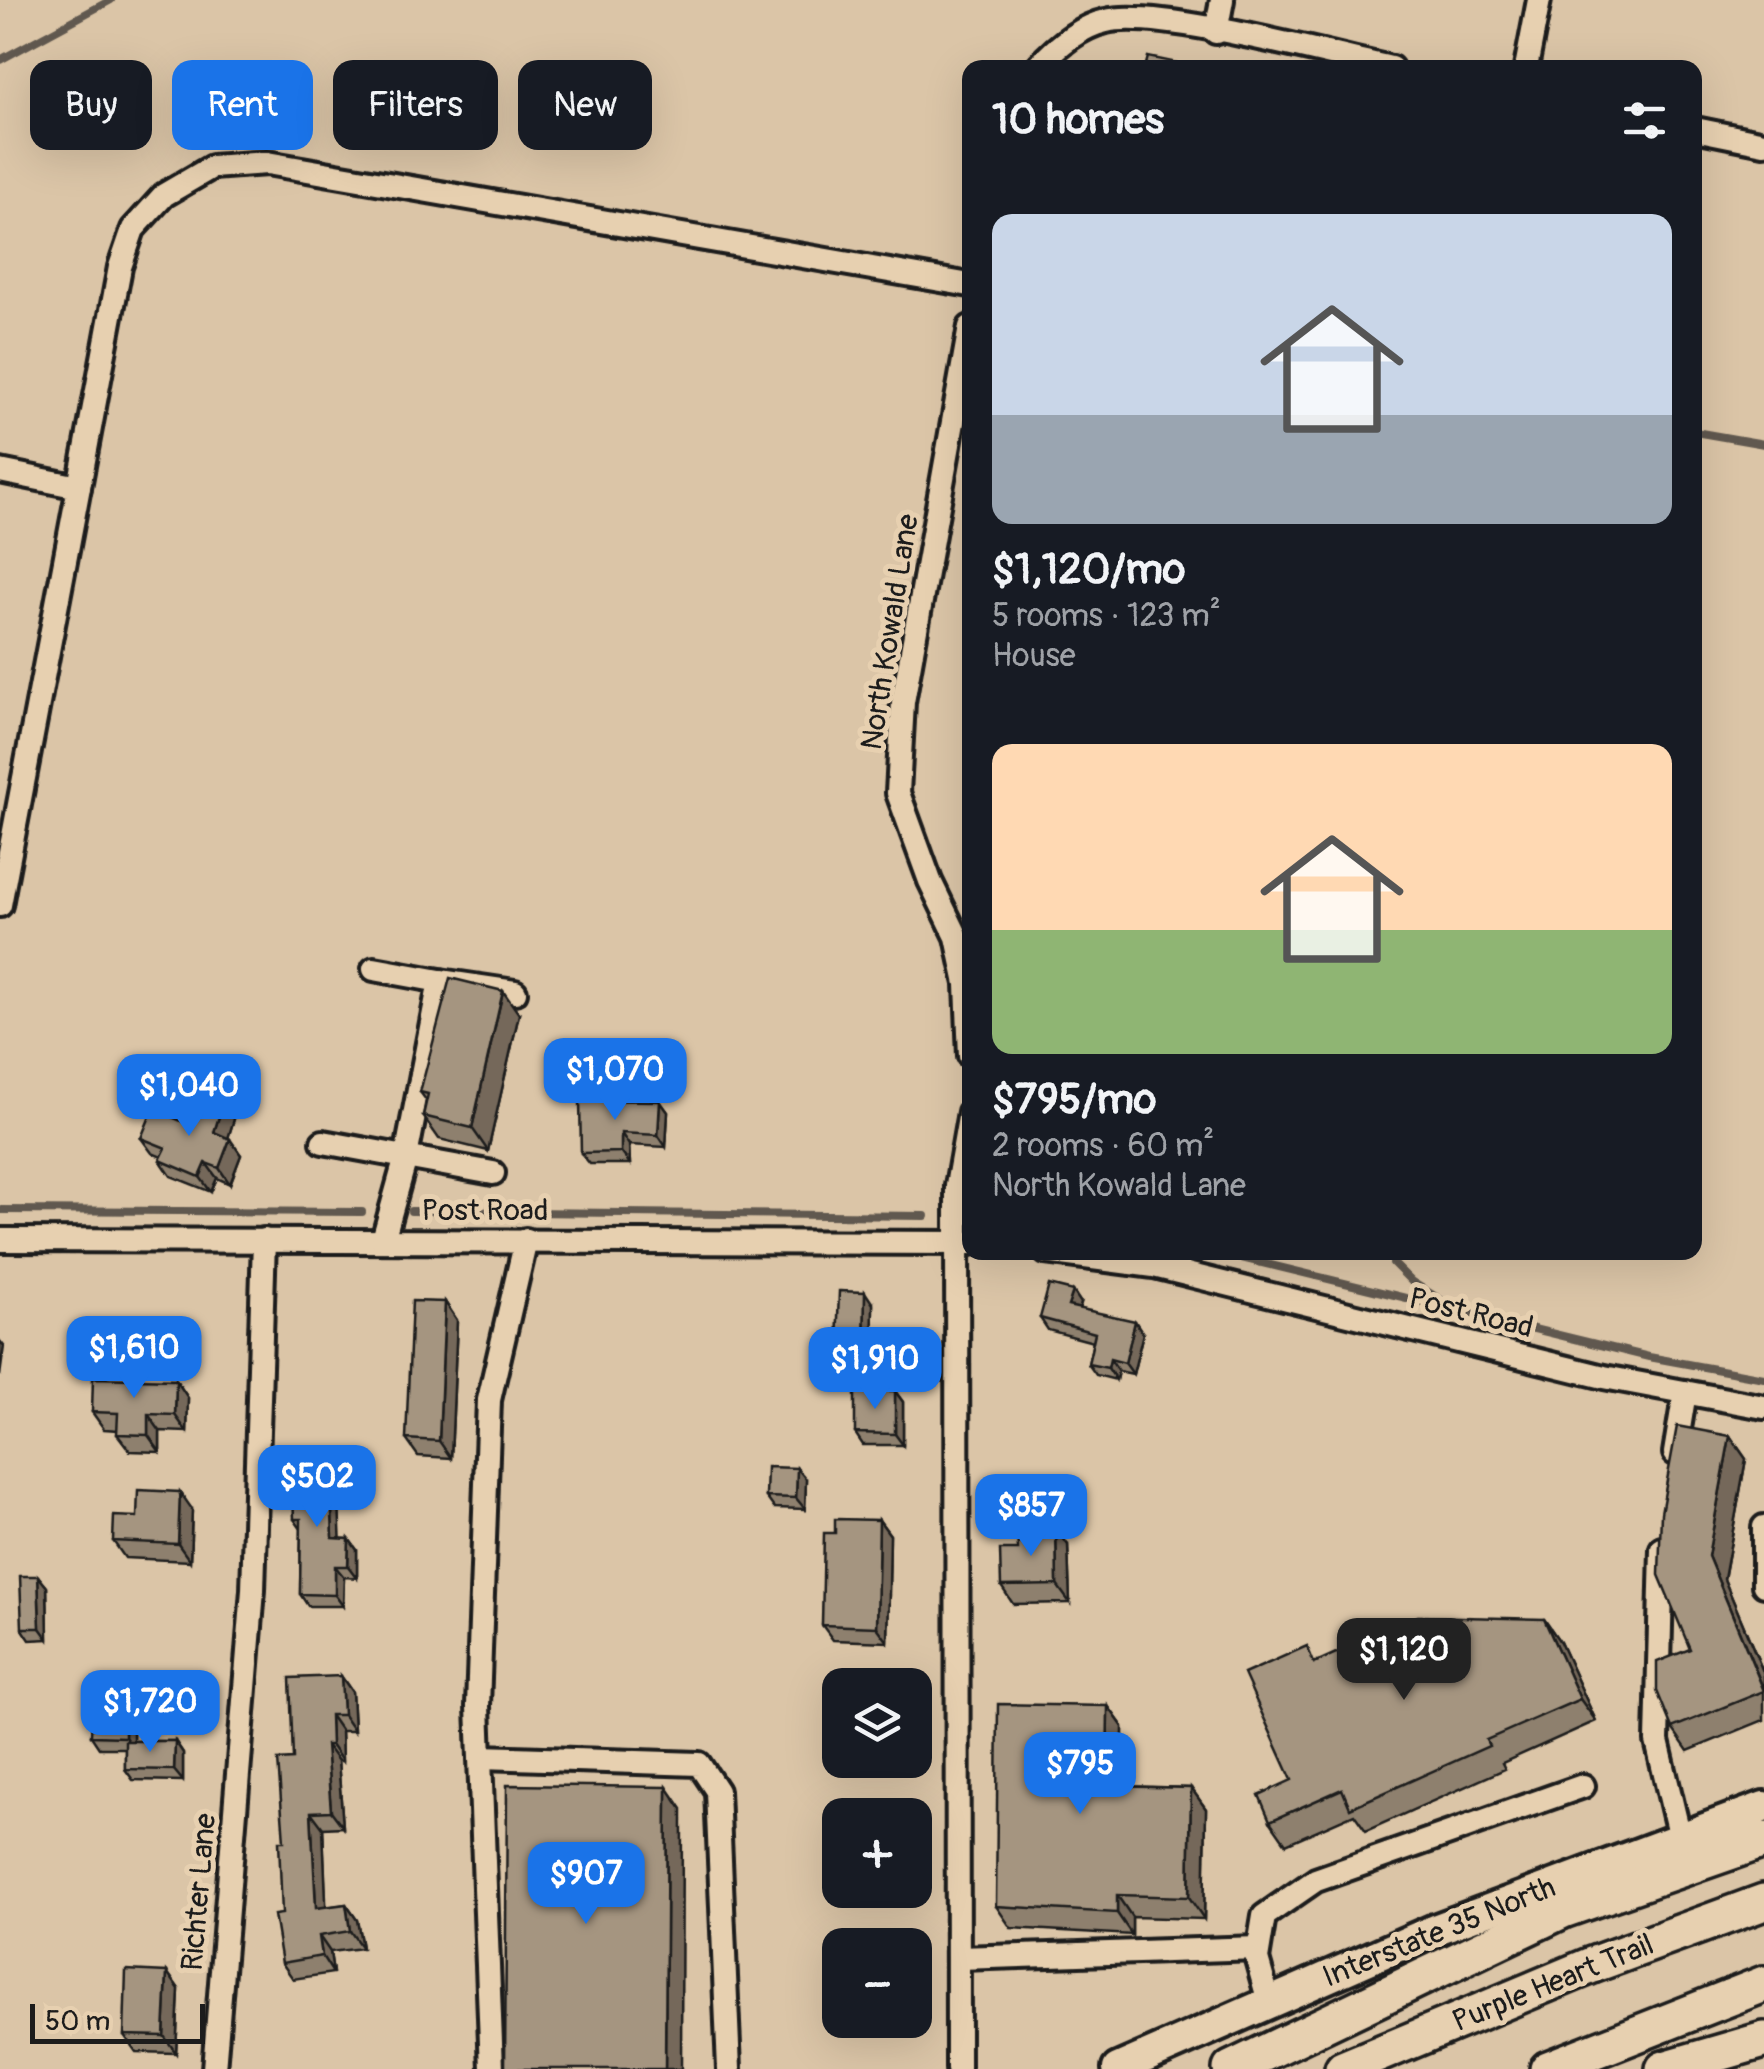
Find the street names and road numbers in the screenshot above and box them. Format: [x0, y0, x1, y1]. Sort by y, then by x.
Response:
street label: North Kowald Lane [853, 511, 927, 752]
street label: Post Road [422, 1192, 548, 1229]
street label: Post Road [1405, 1280, 1537, 1346]
street label: Richter Lane [174, 1812, 224, 1972]
street label: Interstate 35 North [1317, 1868, 1561, 1996]
street label: Purple Heart Trail [1447, 1926, 1659, 2040]

